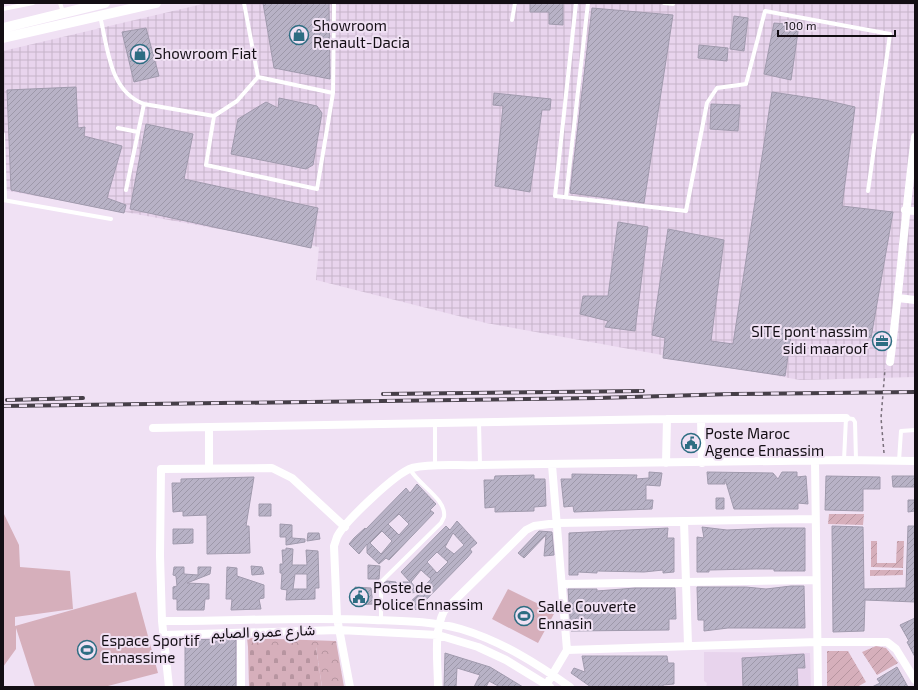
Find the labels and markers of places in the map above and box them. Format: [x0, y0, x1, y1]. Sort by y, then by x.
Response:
place label: Showroom Renault-Dacia [313, 16, 410, 51]
shop icon: Showroom Renault-Dacia [288, 24, 310, 46]
shop icon: Showroom Fiat [129, 43, 151, 65]
place label: Showroom Fiat [154, 44, 257, 62]
place label: SITE pont nassim sidi maaroof [751, 322, 868, 357]
office icon: SITE pont nassim sidi maaroof [871, 330, 893, 352]
place label: Poste Maroc Agence Ennassim [705, 424, 824, 459]
public building icon: Poste Maroc Agence Ennassim [680, 432, 702, 454]
place label: Poste de Police Ennassim [373, 578, 483, 613]
public building icon: Poste de Police Ennassim [348, 586, 370, 608]
place label: Salle Couverte Ennasin [538, 597, 636, 632]
sports icon: Salle Couverte Ennasin [513, 605, 535, 627]
place label: Espace Sportif Ennassime [101, 631, 200, 666]
sports icon: Espace Sportif Ennassime [76, 639, 98, 661]

